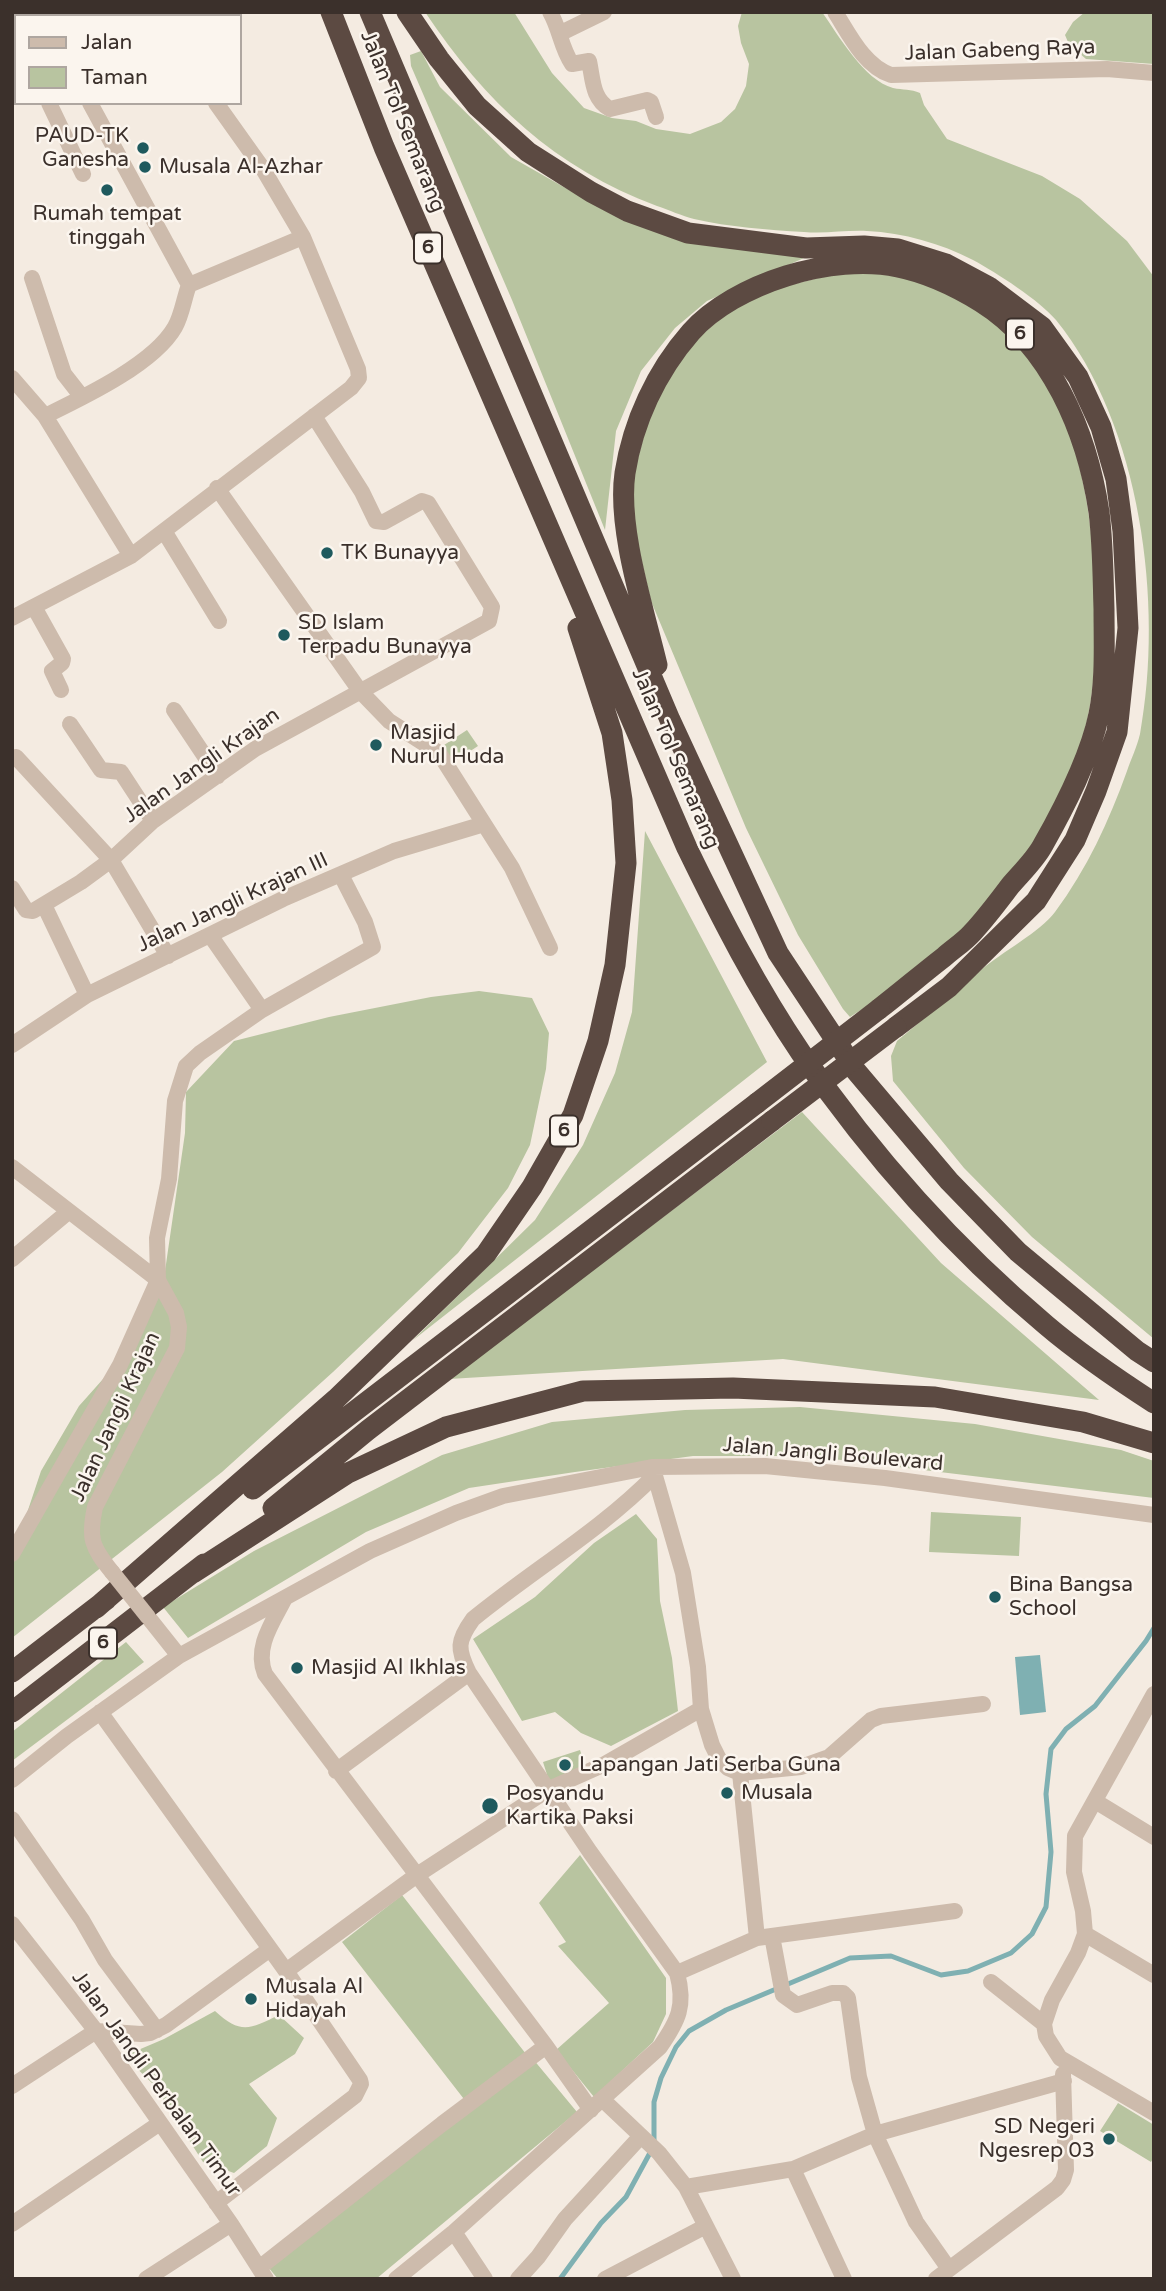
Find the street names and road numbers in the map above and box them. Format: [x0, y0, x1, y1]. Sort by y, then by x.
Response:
street label: Jalan Tol Semarang [354, 28, 450, 216]
street label: Jalan Gabeng Raya [904, 35, 1096, 67]
road number: 6 [414, 232, 442, 264]
road number: 6 [1006, 318, 1034, 350]
street label: Jalan Tol Semarang [626, 665, 724, 853]
street label: Jalan Jangli Krajan [119, 703, 285, 829]
street label: Jalan Jangli Krajan III [134, 848, 332, 958]
road number: 6 [550, 1116, 578, 1147]
street label: Jalan Jangli Krajan [66, 1328, 166, 1506]
street label: Jalan Jangli Boulevard [722, 1433, 944, 1477]
road number: 6 [89, 1628, 117, 1658]
street label: Jalan Jangli Perbalan Timur [66, 1966, 246, 2202]

